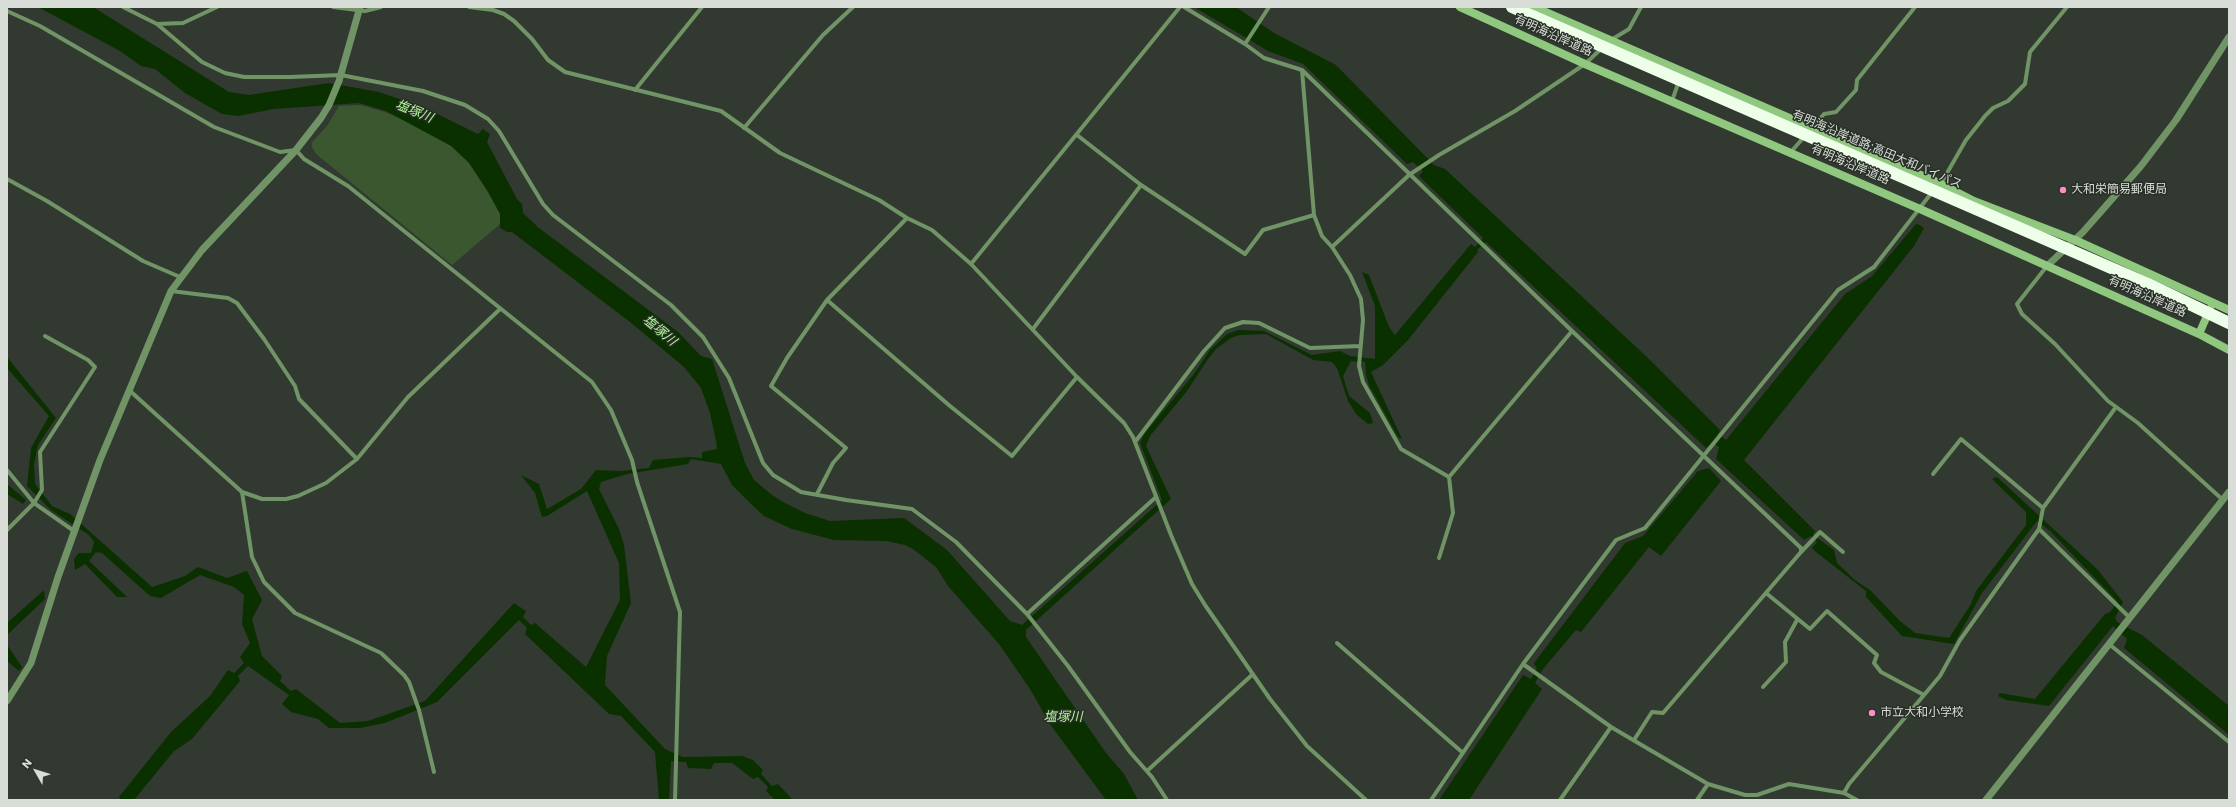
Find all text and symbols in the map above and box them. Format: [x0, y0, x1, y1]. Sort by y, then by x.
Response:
street label: 有明海沿岸道路 [1512, 12, 1594, 60]
water label: 塩塚川 [393, 97, 435, 127]
street label: 有明海沿岸道路;高田大和バイパス [1790, 108, 1964, 192]
street label: 有明海沿岸道路 [1809, 142, 1891, 188]
place label: 大和栄簡易郵便局 [2071, 183, 2167, 197]
marker: 大和栄簡易郵便局 [2058, 185, 2068, 195]
street label: 有明海沿岸道路 [2106, 273, 2188, 321]
water label: 塩塚川 [639, 312, 679, 350]
place label: 市立大和小学校 [1880, 706, 1964, 720]
marker: 市立大和小学校 [1867, 708, 1877, 718]
water label: 塩塚川 [1044, 710, 1082, 726]
north arrow [16, 751, 56, 791]
text: N [18, 755, 35, 772]

